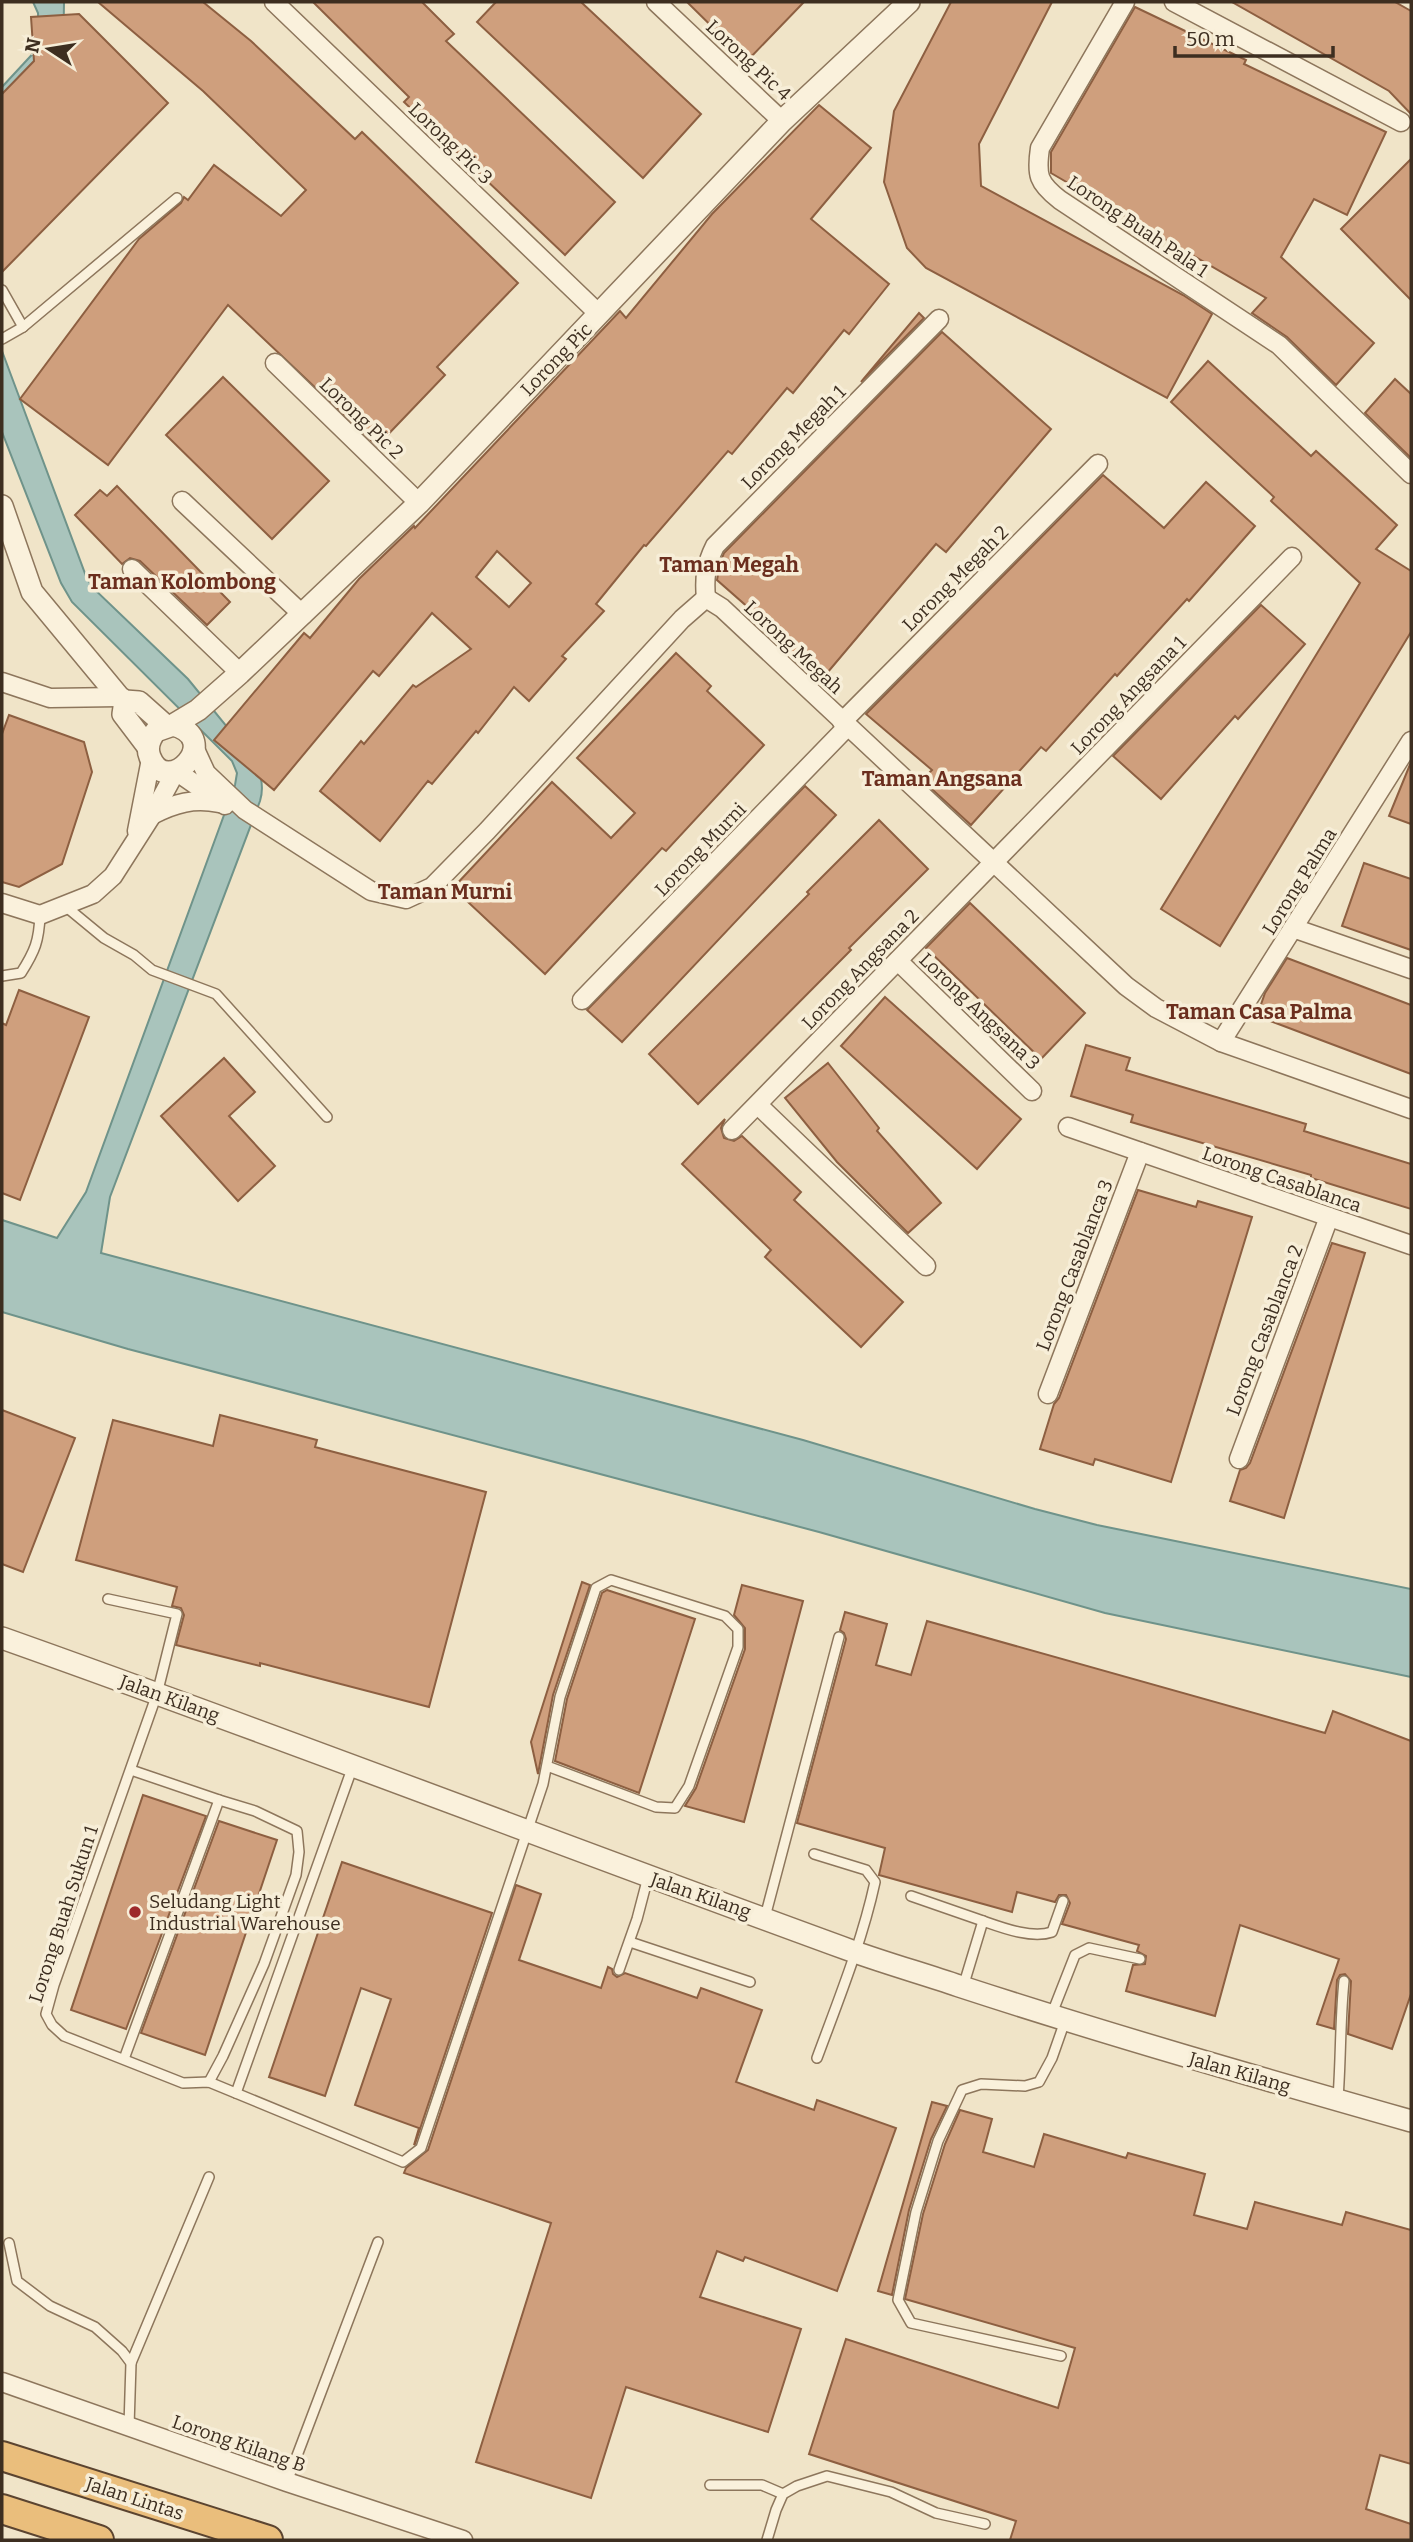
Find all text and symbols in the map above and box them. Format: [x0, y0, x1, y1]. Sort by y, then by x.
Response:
north arrow [14, 14, 84, 84]
scale bar [1175, 14, 1332, 58]
street label: Lorong Pic 4 [701, 15, 796, 106]
text: 50 m [1186, 26, 1235, 52]
text: N [20, 36, 46, 55]
street label: Lorong Pic 3 [404, 98, 497, 189]
street label: Lorong Buah Pala 1 [1063, 171, 1213, 282]
street label: Lorong Pic [516, 318, 597, 401]
street label: Lorong Pic 2 [315, 373, 408, 464]
street label: Lorong Megah 1 [737, 380, 850, 494]
street label: Lorong Megah 2 [898, 521, 1013, 636]
district label: Taman Megah [659, 552, 799, 578]
district label: Taman Kolombong [88, 569, 276, 595]
street label: Lorong Megah [740, 596, 848, 699]
street label: Lorong Angsana 1 [1066, 631, 1191, 759]
district label: Taman Angsana [862, 766, 1022, 792]
street label: Lorong Murni [650, 798, 751, 901]
street label: Lorong Palma [1257, 823, 1342, 939]
district label: Taman Murni [378, 879, 513, 905]
street label: Lorong Angsana 2 [797, 904, 924, 1034]
street label: Lorong Angsana 3 [915, 948, 1045, 1075]
district label: Taman Casa Palma [1166, 999, 1352, 1025]
street label: Lorong Casablanca [1199, 1141, 1365, 1218]
street label: Lorong Casablanca 3 [1031, 1176, 1118, 1354]
street label: Lorong Casablanca 2 [1221, 1242, 1308, 1419]
street label: Jalan Kilang [116, 1669, 223, 1727]
street label: Lorong Buah Sukun 1 [24, 1822, 103, 2006]
street label: Jalan Kilang [647, 1867, 754, 1924]
place label: Seludang Light Industrial Warehouse [149, 1890, 341, 1935]
marker: Seludang Light Industrial Warehouse [127, 1904, 143, 1920]
street label: Jalan Kilang [1185, 2047, 1294, 2098]
street label: Lorong Kilang B [169, 2410, 309, 2477]
street label: Jalan Lintas [82, 2472, 187, 2525]

